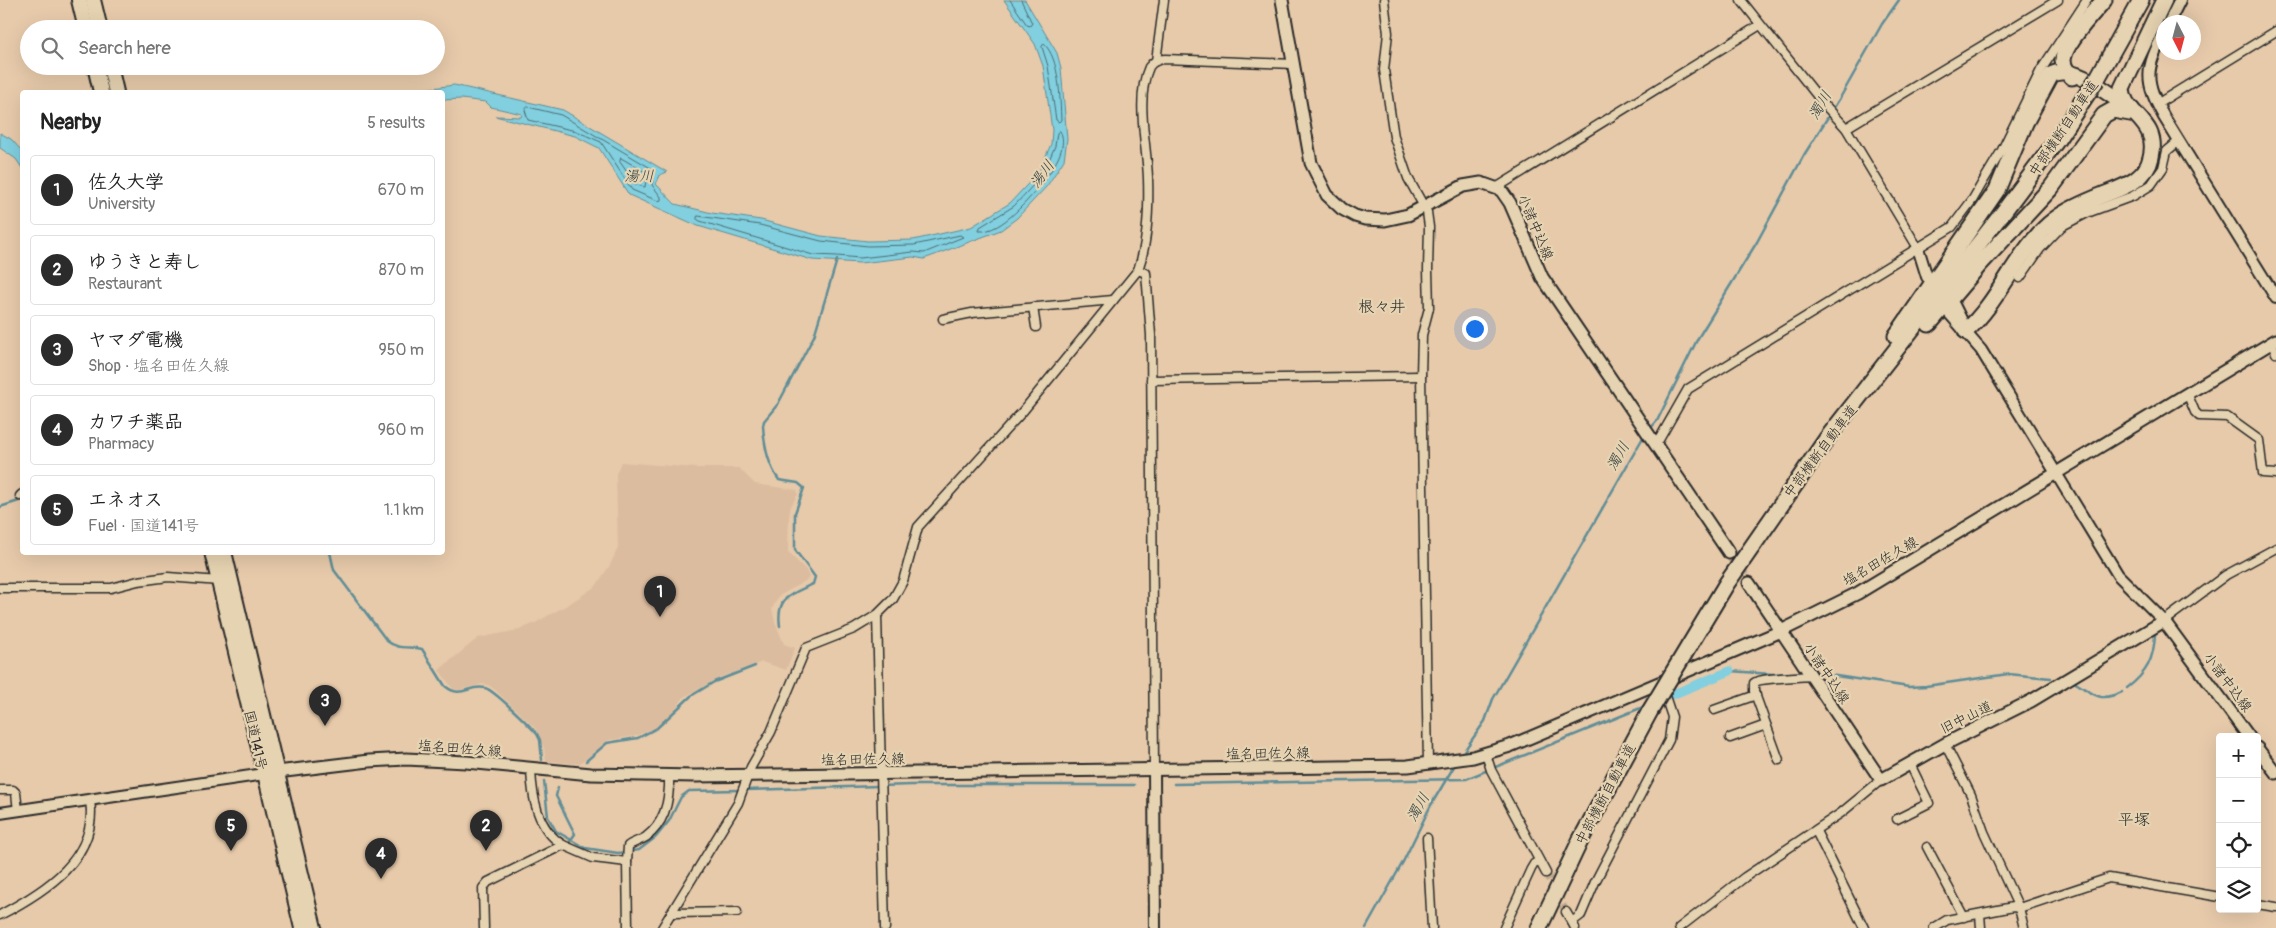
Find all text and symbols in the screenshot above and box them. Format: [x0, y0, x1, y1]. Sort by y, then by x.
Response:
north arrow [2156, 15, 2201, 60]
search box [20, 20, 445, 75]
icon: search [38, 34, 66, 62]
text: Search here [78, 36, 171, 60]
street label: 中部横断自動車道 [2025, 77, 2102, 179]
water label: 濁川 [1805, 88, 1836, 123]
text: Nearby [40, 109, 101, 136]
text: 5 results [367, 113, 425, 133]
water label: 湯川 [1026, 157, 1059, 192]
water label: 湯川 [624, 167, 654, 186]
text: 佐久大学 [88, 170, 164, 194]
text: 1 [54, 180, 60, 200]
text: 670 m [378, 180, 424, 200]
street label: 小諸中込線 [1514, 192, 1557, 263]
text: University [88, 194, 155, 214]
text: ゆうきと寿し [88, 250, 202, 274]
text: 2 [53, 260, 61, 280]
text: 870 m [379, 260, 424, 280]
text: Restaurant [88, 274, 162, 294]
district label: 根々井 [1358, 297, 1406, 317]
your location [1462, 316, 1488, 342]
text: ヤマダ電機 [88, 328, 183, 352]
text: 3 [53, 340, 61, 360]
text: 950 m [378, 340, 424, 360]
text: Shop · 塩名田佐久線 [88, 356, 229, 376]
street label: 中部横断自動車道 [1780, 401, 1861, 501]
text: カワチ薬品 [88, 410, 183, 434]
text: 4 [52, 420, 62, 440]
text: 960 m [378, 420, 424, 440]
text: Pharmacy [88, 434, 154, 454]
water label: 濁川 [1603, 439, 1634, 474]
text: エネオス [88, 488, 163, 512]
text: 5 [53, 500, 61, 520]
text: 1.1 km [384, 500, 424, 520]
text: Fuel · 国道141号 [88, 516, 199, 536]
street label: 塩名田佐久線 [1840, 533, 1921, 590]
pin: 1 [644, 576, 676, 617]
street label: 小諸中込線 [1800, 640, 1853, 707]
street label: 小諸中込線 [2200, 649, 2255, 715]
pin: 3 [309, 685, 341, 726]
street label: 旧中山道 [1937, 698, 1995, 737]
street label: 国道141号 [240, 708, 271, 772]
map controls [2216, 733, 2261, 913]
button: + [2216, 733, 2261, 778]
street label: 塩名田佐久線 [417, 737, 502, 760]
street label: 中部横断自動車道 [1572, 741, 1639, 848]
street label: 塩名田佐久線 [1226, 744, 1310, 763]
street label: 塩名田佐久線 [821, 750, 905, 769]
button: − [2216, 778, 2261, 823]
water label: 濁川 [1403, 790, 1434, 825]
pin: 5 [215, 810, 247, 851]
pin: 2 [470, 810, 502, 851]
district label: 平塚 [2118, 810, 2150, 830]
button: locate [2216, 823, 2261, 868]
pin: 4 [365, 838, 397, 879]
button: layers [2216, 868, 2261, 913]

